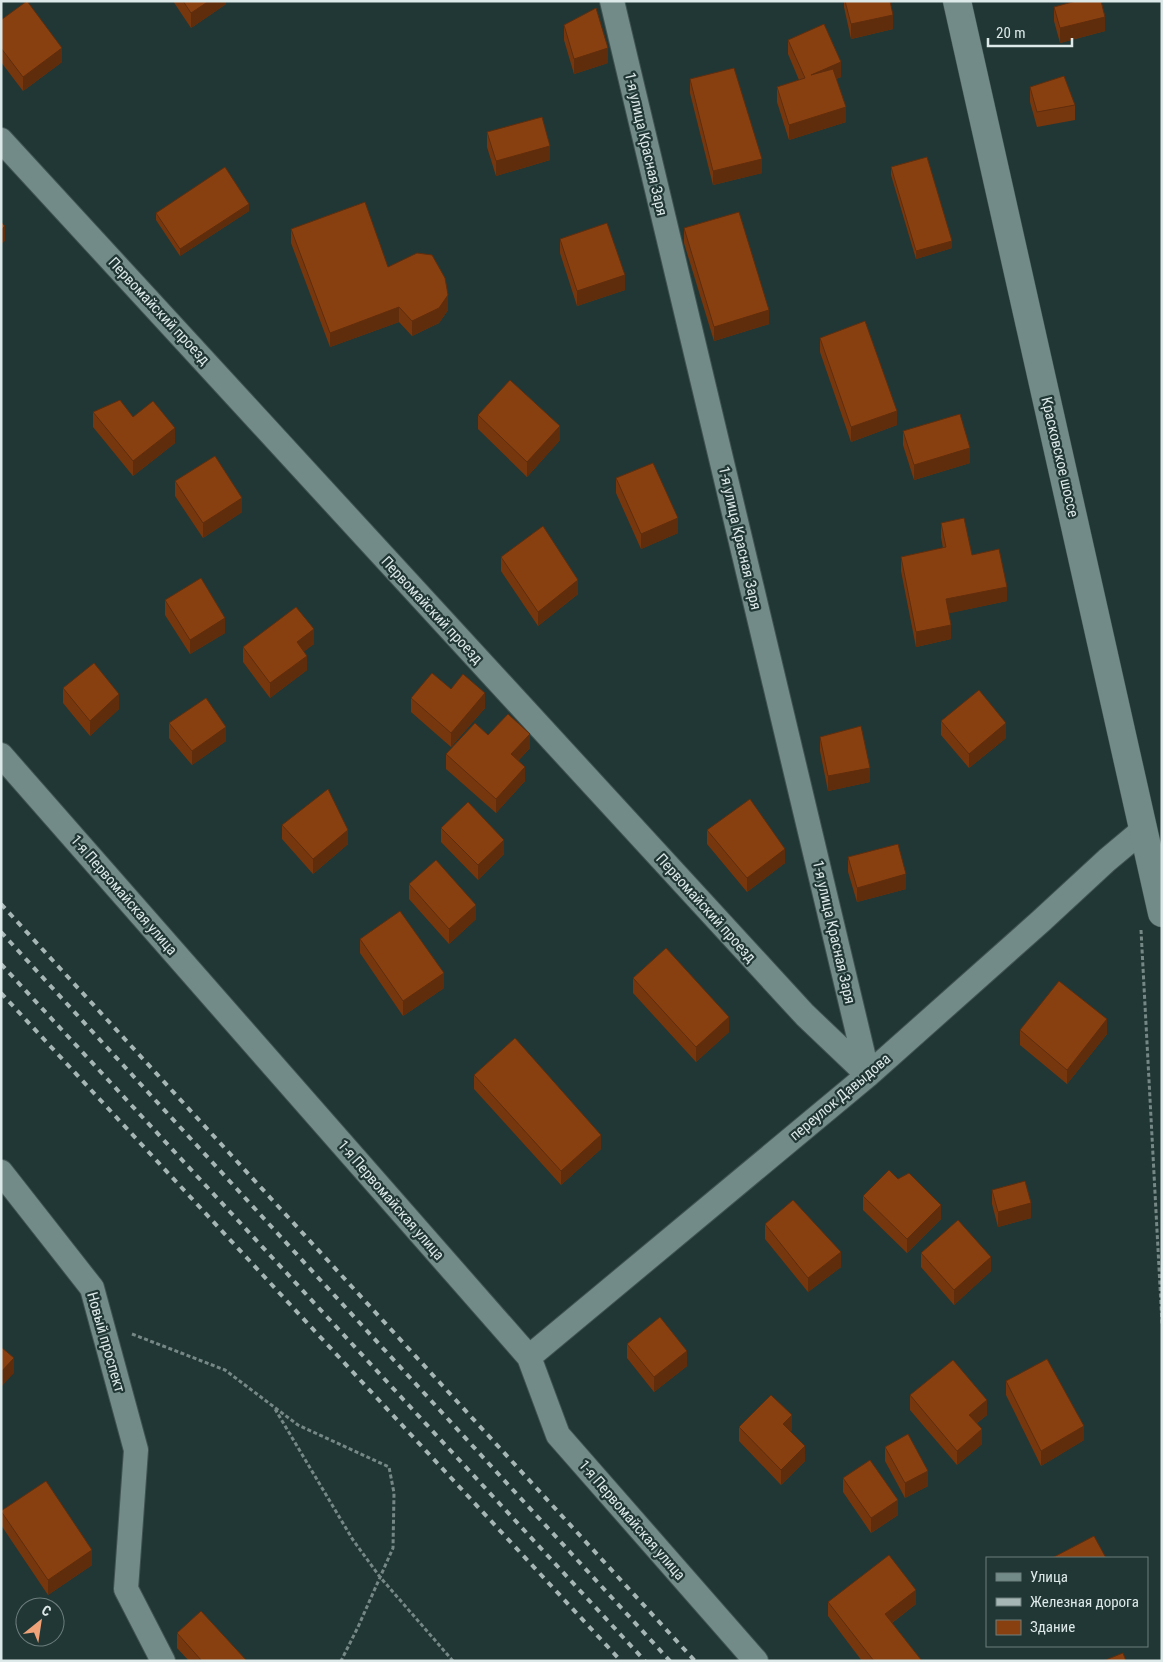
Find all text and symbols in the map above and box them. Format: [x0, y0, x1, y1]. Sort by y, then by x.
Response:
scale bar [988, 15, 1072, 47]
text: 20 m [996, 24, 1026, 42]
street label: 1-я улица Красная Заря [621, 71, 671, 217]
street label: Первомайский проезд [104, 253, 214, 369]
street label: Красковское шоссе [1037, 395, 1083, 519]
street label: 1-я улица Красная Заря [715, 465, 765, 611]
street label: Первомайский проезд [377, 552, 487, 668]
street label: 1-я Первомайская улица [67, 831, 181, 959]
street label: Первомайский проезд [652, 850, 760, 966]
street label: 1-я улица Красная Заря [809, 859, 859, 1005]
street label: переулок Давыдова [786, 1050, 894, 1144]
street label: 1-я Первомайская улица [334, 1136, 448, 1264]
street label: Новый проспект [83, 1290, 129, 1394]
street label: 1-я Первомайская улица [575, 1456, 689, 1584]
legend [986, 1557, 1148, 1647]
text: Улица [1030, 1568, 1068, 1586]
text: Железная дорога [1030, 1593, 1139, 1611]
north arrow [15, 1597, 65, 1647]
text: С [39, 1602, 54, 1620]
text: Здание [1030, 1618, 1075, 1636]

